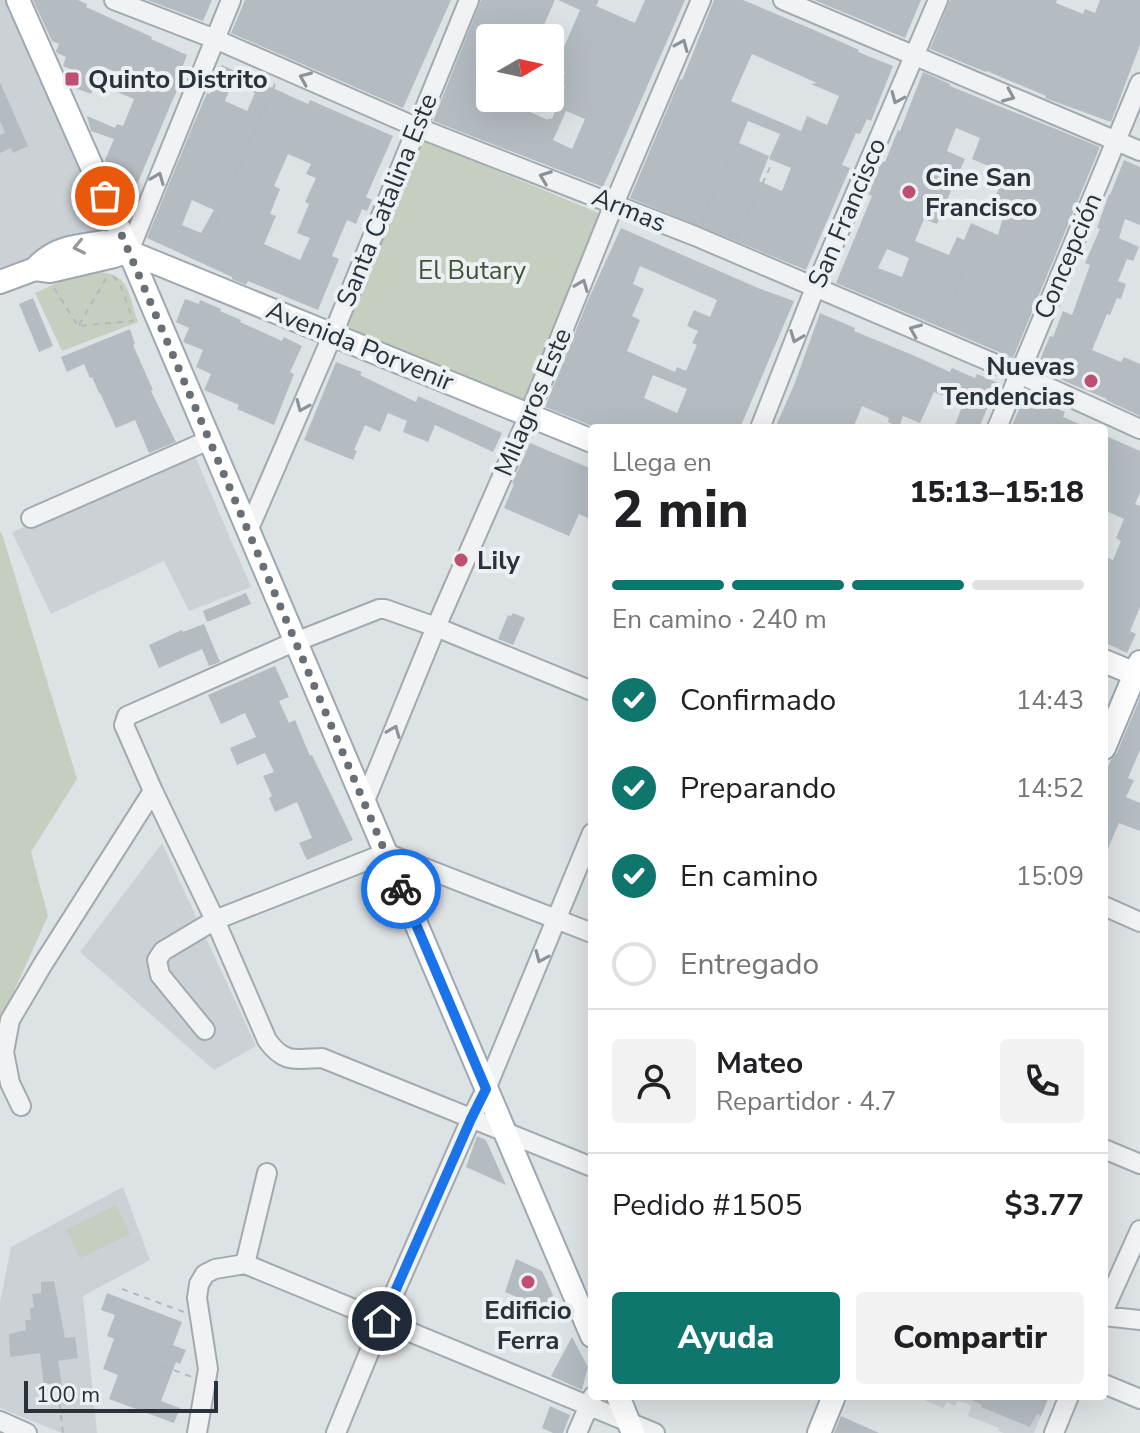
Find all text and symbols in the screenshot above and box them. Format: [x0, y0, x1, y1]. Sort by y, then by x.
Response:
north arrow [476, 24, 564, 112]
map controls [476, 24, 564, 112]
one-way arrow [672, 39, 688, 53]
place label: Quinto Distrito [88, 62, 268, 97]
marker: Quinto Distrito [63, 70, 81, 88]
one-way arrow [299, 72, 313, 88]
one-way arrow [1001, 87, 1015, 103]
street label: Santa Catalina Este [328, 88, 446, 312]
one-way arrow [891, 90, 907, 104]
street label: San Francisco [800, 133, 894, 293]
place label: Cine San Francisco [925, 160, 1037, 225]
pin [71, 162, 139, 230]
one-way arrow [539, 170, 553, 187]
one-way arrow [148, 172, 165, 186]
icon: bag [83, 174, 127, 218]
street label: Armas [587, 179, 671, 241]
marker: Cine San Francisco [900, 183, 918, 201]
street label: Concepción [1026, 188, 1110, 324]
one-way arrow [72, 237, 86, 254]
park label: El Butary [418, 253, 527, 288]
one-way arrow [572, 279, 588, 293]
street label: Avenida Porvenir [261, 292, 460, 400]
street label: Milagros Este [486, 322, 580, 482]
one-way arrow [909, 324, 923, 340]
one-way arrow [789, 329, 805, 343]
place label: Nuevas Tendencias [941, 349, 1075, 414]
marker: Nuevas Tendencias [1082, 372, 1100, 390]
one-way arrow [296, 398, 312, 412]
text: Llega en [612, 445, 712, 480]
text: 15:13–15:18 [909, 472, 1084, 513]
text: 2 min [612, 474, 749, 545]
place label: Lily [477, 543, 520, 578]
marker: Lily [452, 551, 470, 569]
text: En camino · 240 m [612, 602, 827, 637]
icon: check [612, 678, 656, 722]
text: Confirmado [680, 680, 836, 721]
text: 14:43 [1016, 683, 1084, 718]
one-way arrow [384, 725, 401, 739]
icon: check [612, 766, 656, 810]
text: Preparando [680, 768, 836, 809]
text: 14:52 [1016, 771, 1084, 806]
courier [361, 849, 441, 929]
icon: check [612, 854, 656, 898]
text: En camino [680, 856, 818, 897]
text: 15:09 [1016, 859, 1084, 894]
icon: bike [379, 867, 423, 911]
text: Entregado [680, 944, 819, 985]
one-way arrow [534, 949, 551, 963]
button: person [612, 1039, 696, 1123]
button: phone [1000, 1039, 1084, 1123]
text: Mateo [716, 1043, 803, 1084]
text: Repartidor · 4.7 [716, 1084, 896, 1119]
text: Pedido #1505 [612, 1185, 803, 1226]
text: $3.77 [1005, 1185, 1084, 1226]
marker: Edificio Ferra [519, 1273, 537, 1291]
pin [348, 1287, 416, 1355]
button: Ayuda [612, 1292, 840, 1384]
button: Compartir [856, 1292, 1084, 1384]
place label: Edificio Ferra [484, 1293, 572, 1358]
icon: home [360, 1299, 404, 1343]
scale bar [24, 1377, 218, 1413]
text: 100 m [36, 1380, 100, 1410]

